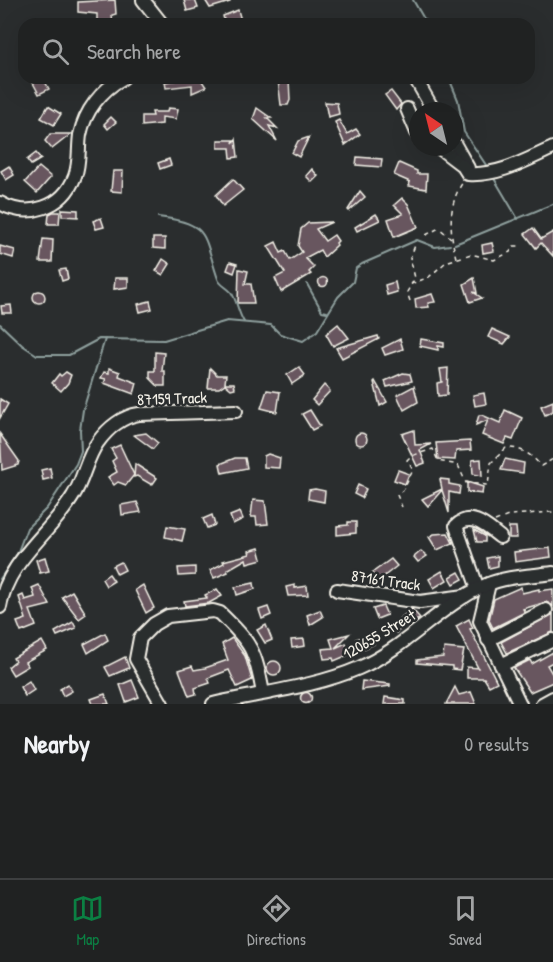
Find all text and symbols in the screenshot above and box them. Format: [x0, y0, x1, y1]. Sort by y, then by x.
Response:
search box [18, 18, 535, 84]
icon: search [39, 35, 72, 68]
text: Search here [87, 36, 181, 66]
north arrow [409, 102, 463, 156]
street label: 87159 Track [137, 386, 208, 410]
street label: 87161 Track [350, 564, 422, 596]
street label: 120655 Street [338, 603, 420, 664]
text: Nearby [24, 726, 90, 761]
text: 0 results [464, 730, 529, 757]
tab: Map [71, 892, 104, 950]
tab: Directions [247, 892, 306, 950]
tab: Saved [449, 892, 482, 950]

